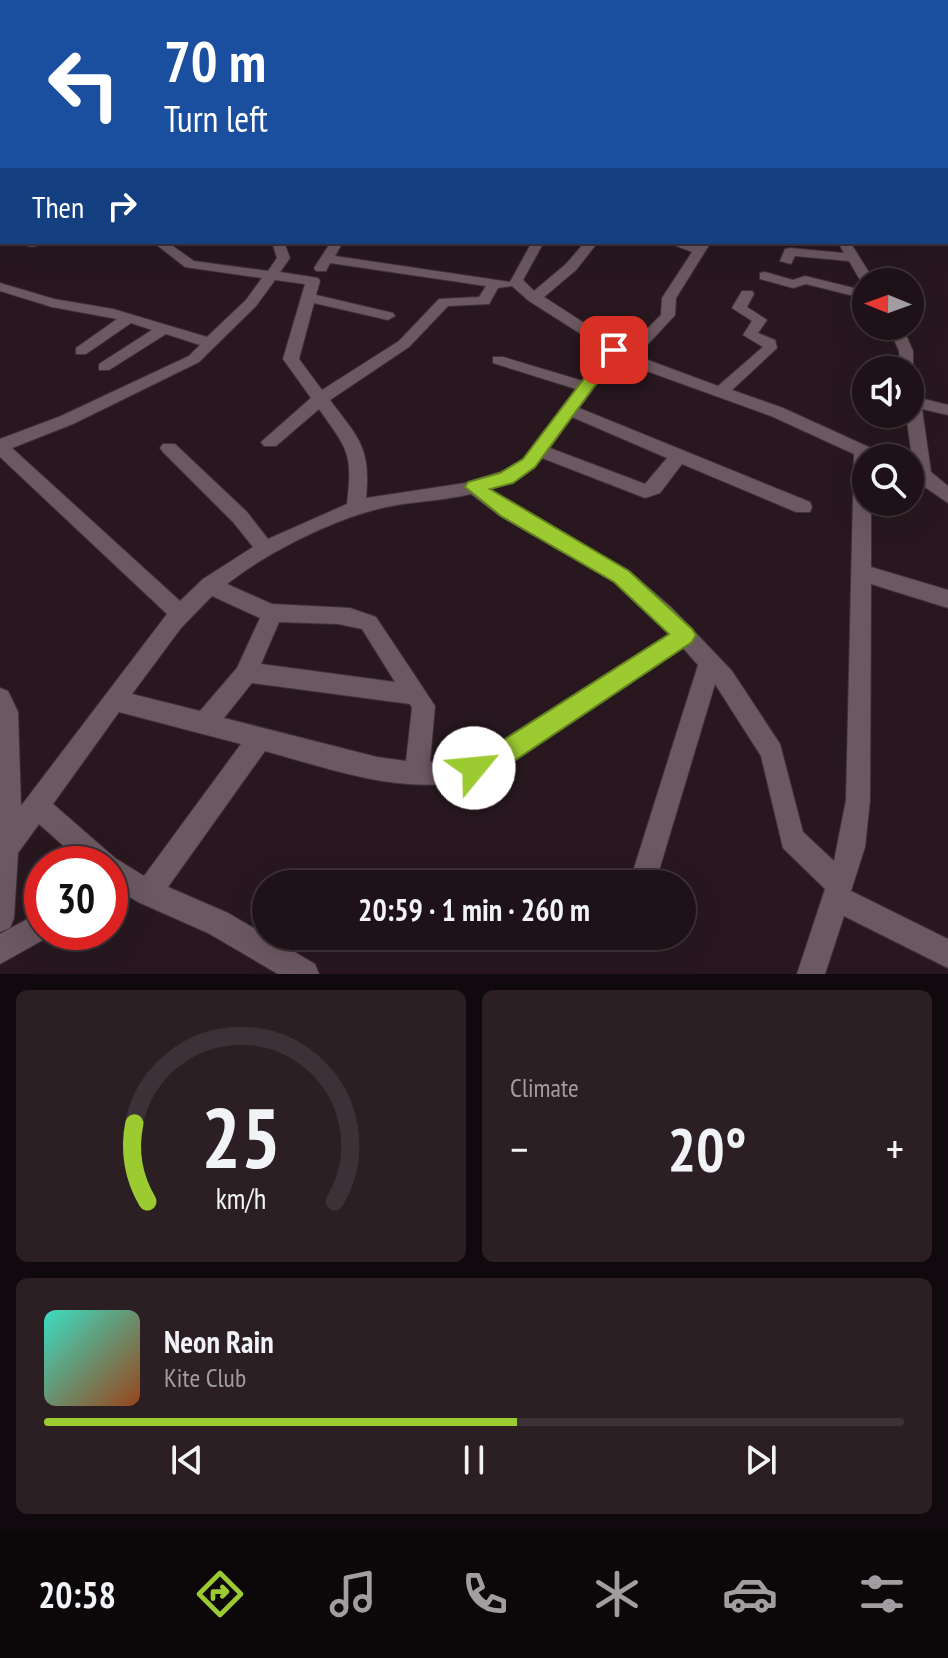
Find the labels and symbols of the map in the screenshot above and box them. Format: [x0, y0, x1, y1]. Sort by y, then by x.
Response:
north arrow [852, 268, 924, 340]
pin [580, 316, 648, 384]
position arrow [432, 726, 516, 810]
speed limit sign: 30 [24, 846, 128, 950]

